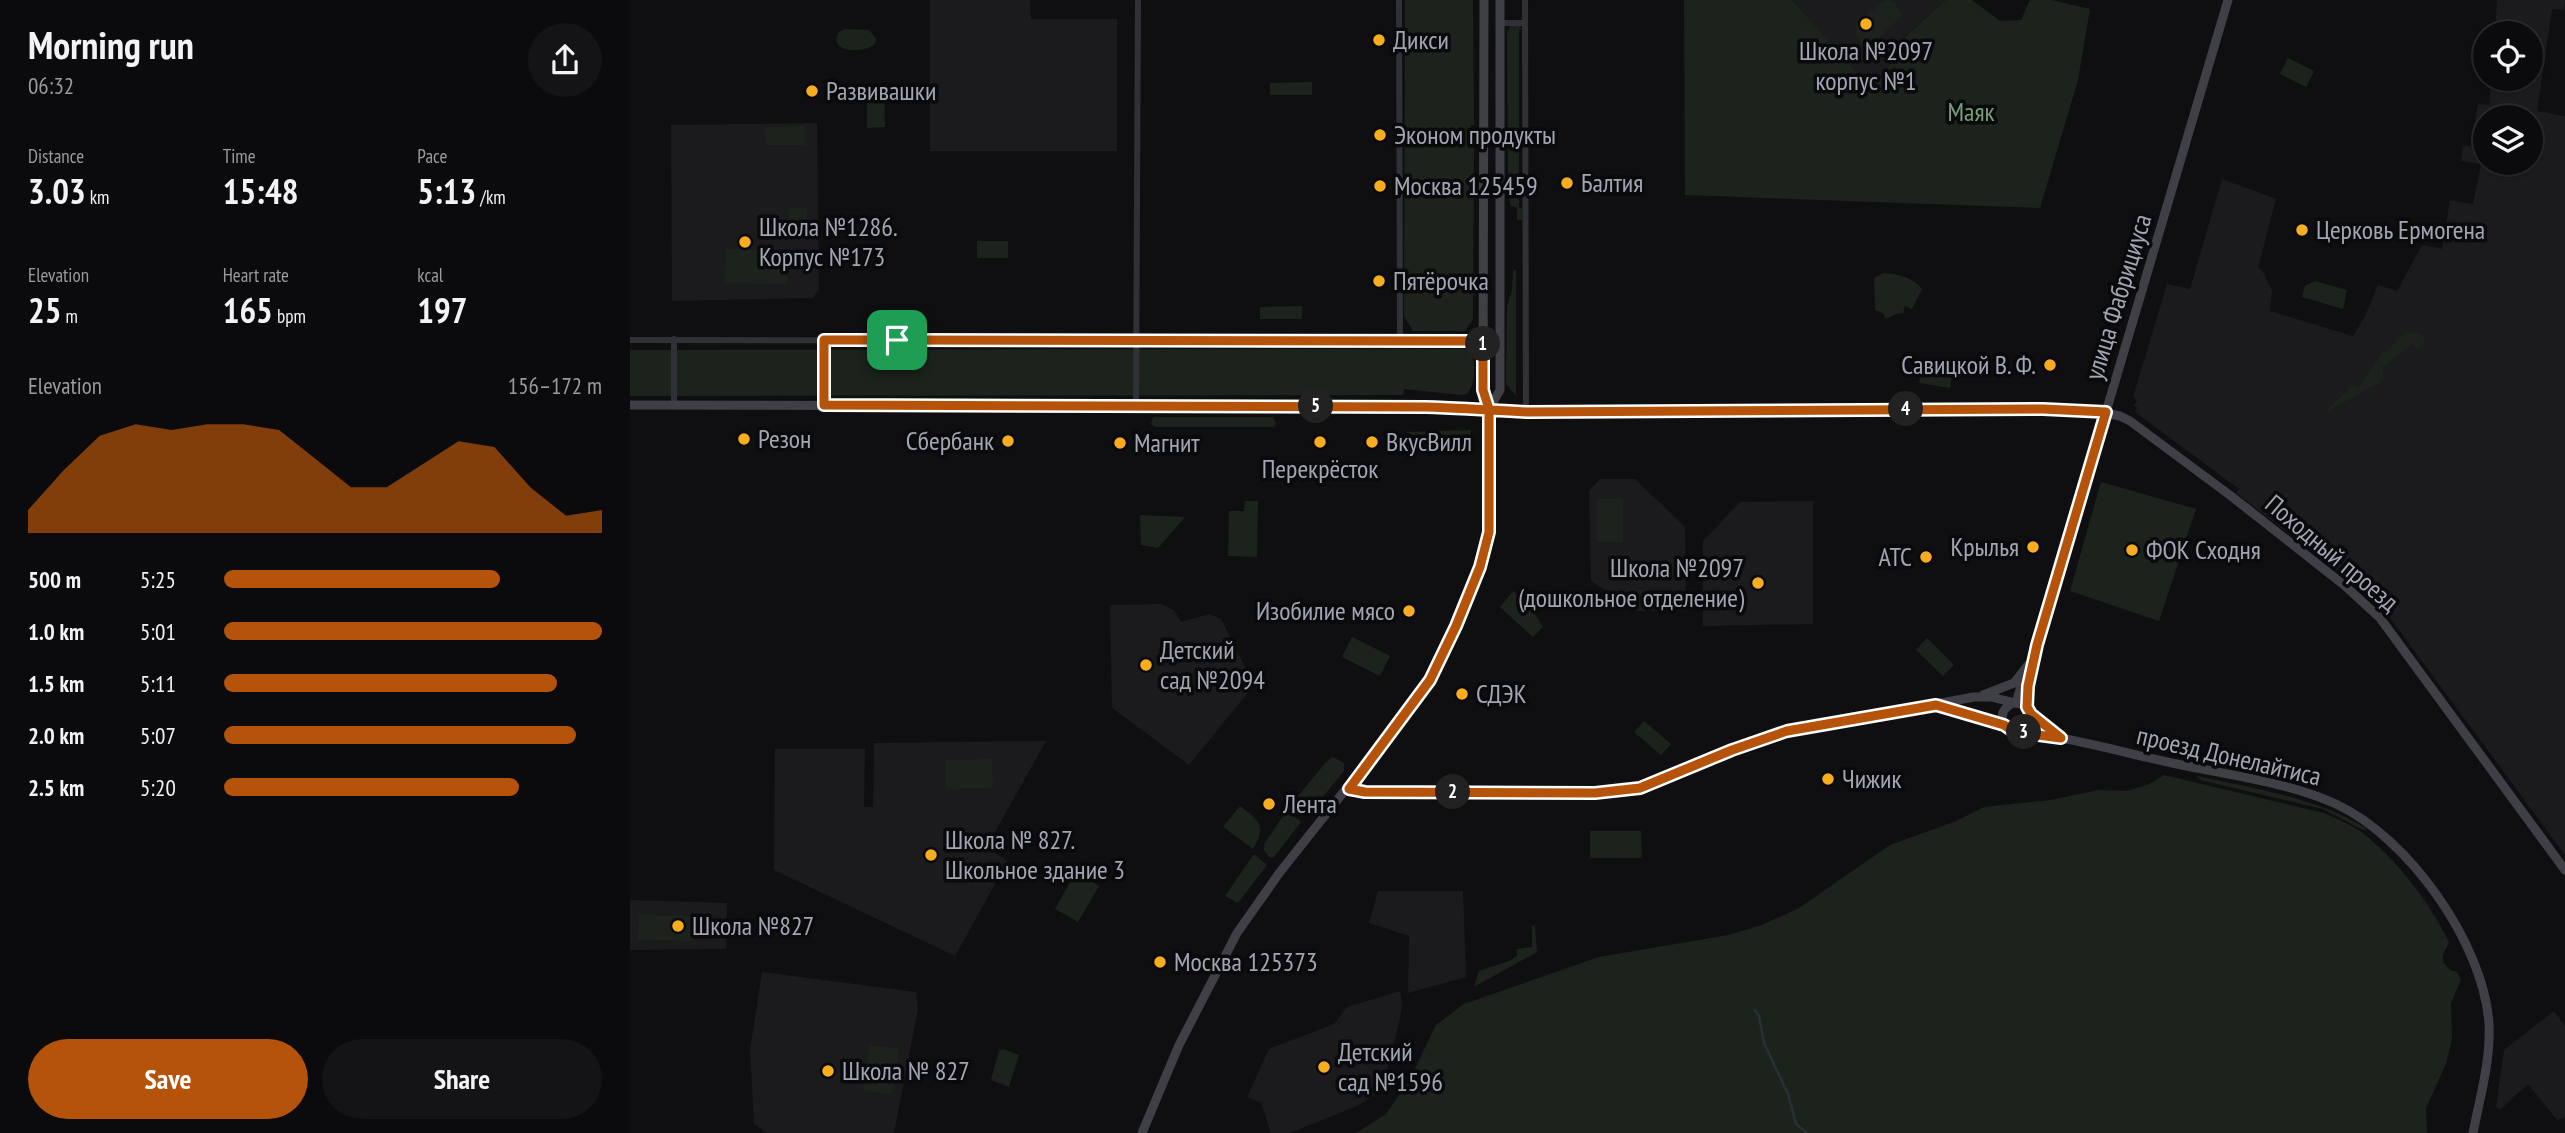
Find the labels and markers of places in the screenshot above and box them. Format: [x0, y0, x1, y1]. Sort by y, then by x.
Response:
marker: Школа №2097 корпус №1 [1858, 16, 1874, 32]
place label: Дикси [1393, 23, 1449, 56]
marker: Дикси [1371, 32, 1387, 48]
place label: Школа №2097 корпус №1 [1799, 34, 1933, 97]
place label: Развивашки [826, 74, 936, 107]
marker: Развивашки [804, 83, 820, 99]
place label: Эконом продукты [1394, 118, 1556, 151]
marker: Эконом продукты [1372, 127, 1388, 143]
place label: Балтия [1581, 166, 1643, 199]
place label: Москва 125459 [1394, 169, 1538, 202]
marker: Балтия [1559, 175, 1575, 191]
marker: Москва 125459 [1372, 178, 1388, 194]
place label: Школа №1286. Корпус №173 [759, 210, 898, 273]
place label: Церковь Ермогена [2316, 213, 2485, 246]
marker: Церковь Ермогена [2294, 222, 2310, 238]
marker: Школа №1286. Корпус №173 [737, 234, 753, 250]
place label: Пятёрочка [1393, 264, 1489, 297]
marker: Пятёрочка [1371, 273, 1387, 289]
pin [867, 310, 927, 370]
pin: 1 [1466, 326, 1500, 362]
place label: Савицкой В. Ф. [1901, 348, 2036, 381]
marker: Савицкой В. Ф. [2042, 357, 2058, 373]
pin: 5 [1298, 388, 1334, 424]
pin: 4 [1888, 392, 1924, 426]
place label: Резон [758, 422, 811, 455]
place label: Сбербанк [906, 424, 994, 457]
place label: ВкусВилл [1386, 425, 1472, 458]
place label: Магнит [1134, 426, 1200, 459]
marker: Резон [736, 431, 752, 447]
marker: Сбербанк [1000, 433, 1016, 449]
marker: Перекрёсток [1312, 434, 1328, 450]
marker: ВкусВилл [1364, 434, 1380, 450]
marker: Магнит [1112, 435, 1128, 451]
place label: Перекрёсток [1262, 452, 1378, 485]
place label: Крылья [1950, 530, 2019, 563]
place label: ФОК Сходня [2146, 533, 2261, 566]
marker: Крылья [2025, 539, 2041, 555]
place label: АТС [1879, 540, 1912, 573]
marker: ФОК Сходня [2124, 542, 2140, 558]
marker: АТС [1918, 549, 1934, 565]
place label: Школа №2097 (дошкольное отделение) [1518, 551, 1744, 614]
marker: Школа №2097 (дошкольное отделение) [1750, 575, 1766, 591]
place label: Изобилие мясо [1256, 594, 1395, 627]
marker: Изобилие мясо [1401, 603, 1417, 619]
place label: Детский сад №2094 [1160, 633, 1265, 696]
marker: Детский сад №2094 [1138, 657, 1154, 673]
place label: СДЭК [1476, 677, 1527, 710]
marker: СДЭК [1454, 686, 1470, 702]
pin: 3 [2006, 714, 2042, 750]
place label: Чижик [1842, 762, 1902, 795]
marker: Чижик [1820, 771, 1836, 787]
pin: 2 [1436, 774, 1470, 810]
place label: Лента [1282, 787, 1337, 820]
marker: Лента [1261, 796, 1277, 812]
place label: Школа № 827. Школьное здание 3 [945, 823, 1125, 886]
marker: Школа № 827. Школьное здание 3 [923, 847, 939, 863]
place label: Школа №827 [692, 909, 814, 942]
marker: Школа №827 [670, 918, 686, 934]
place label: Москва 125373 [1174, 945, 1318, 978]
marker: Москва 125373 [1152, 954, 1168, 970]
place label: Детский сад №1596 [1338, 1035, 1443, 1098]
place label: Школа № 827 [842, 1054, 970, 1087]
marker: Детский сад №1596 [1316, 1059, 1332, 1075]
marker: Школа № 827 [820, 1063, 836, 1079]

